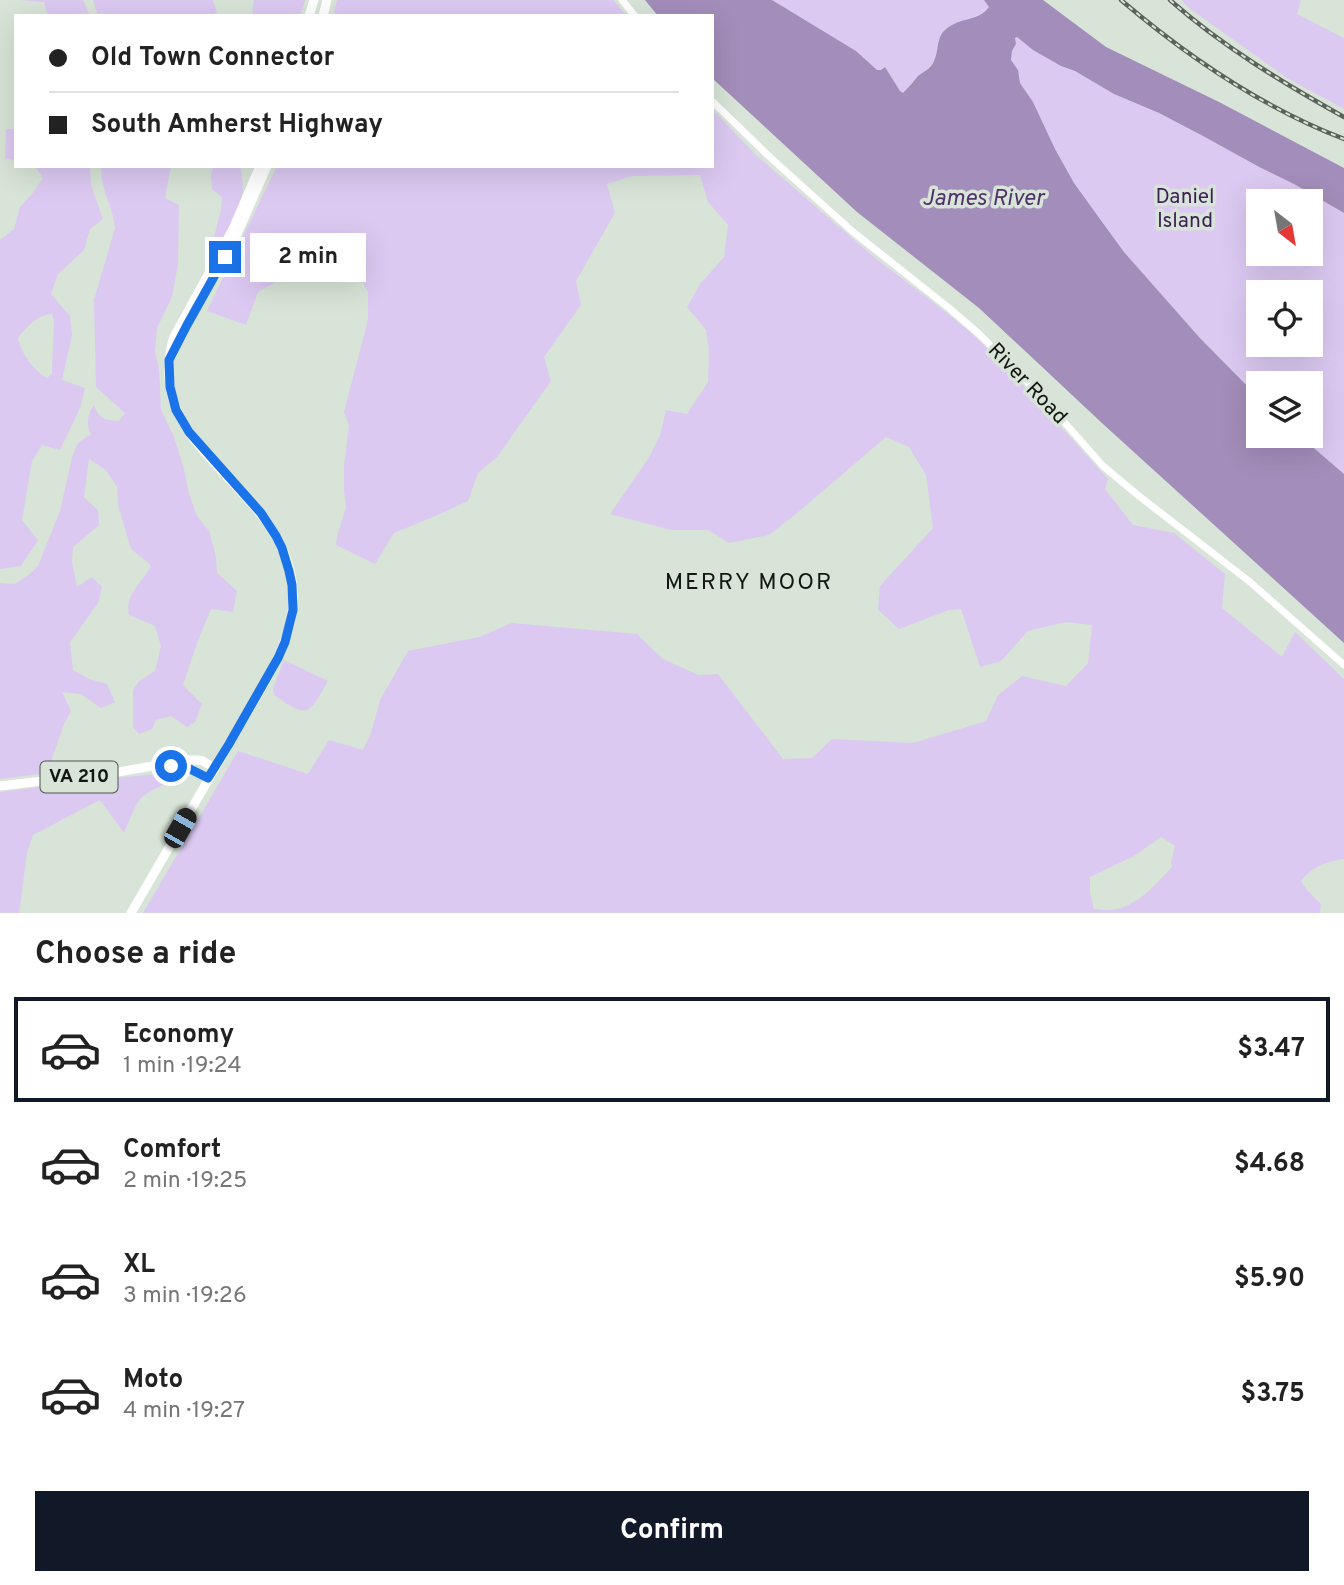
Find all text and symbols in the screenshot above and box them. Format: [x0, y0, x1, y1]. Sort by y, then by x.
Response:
text: Old Town Connector [91, 42, 334, 75]
text: South Amherst Highway [91, 109, 383, 142]
park label: Daniel Island [1155, 184, 1215, 235]
water label: James River [922, 185, 1046, 214]
north arrow [1246, 189, 1323, 266]
map controls [1246, 189, 1323, 448]
callout: 2 min [250, 232, 365, 282]
route end [209, 241, 241, 273]
text: 2 min [278, 243, 338, 272]
button: locate [1246, 280, 1323, 357]
street label: River Road [981, 338, 1073, 430]
button: layers [1246, 371, 1323, 448]
district label: MERRY MOOR [665, 569, 833, 598]
route start [155, 750, 187, 782]
road number: VA 210 [41, 762, 118, 792]
car [161, 805, 200, 851]
text: Choose a ride [35, 935, 236, 975]
icon: car [39, 1018, 102, 1081]
text: Economy [123, 1019, 234, 1052]
text: $3.47 [1237, 1033, 1305, 1066]
text: 1 min · 19:24 [123, 1052, 242, 1081]
icon: car [39, 1133, 102, 1196]
text: Comfort [123, 1134, 221, 1167]
text: $4.68 [1234, 1148, 1305, 1181]
text: 2 min · 19:25 [123, 1167, 247, 1196]
icon: car [39, 1248, 102, 1311]
text: XL [123, 1249, 155, 1282]
text: $5.90 [1234, 1263, 1305, 1296]
text: 3 min · 19:26 [123, 1282, 247, 1311]
icon: car [39, 1363, 102, 1426]
text: Moto [123, 1364, 183, 1397]
text: $3.75 [1240, 1378, 1305, 1411]
text: 4 min · 19:27 [123, 1397, 245, 1426]
button: Confirm [35, 1491, 1309, 1571]

